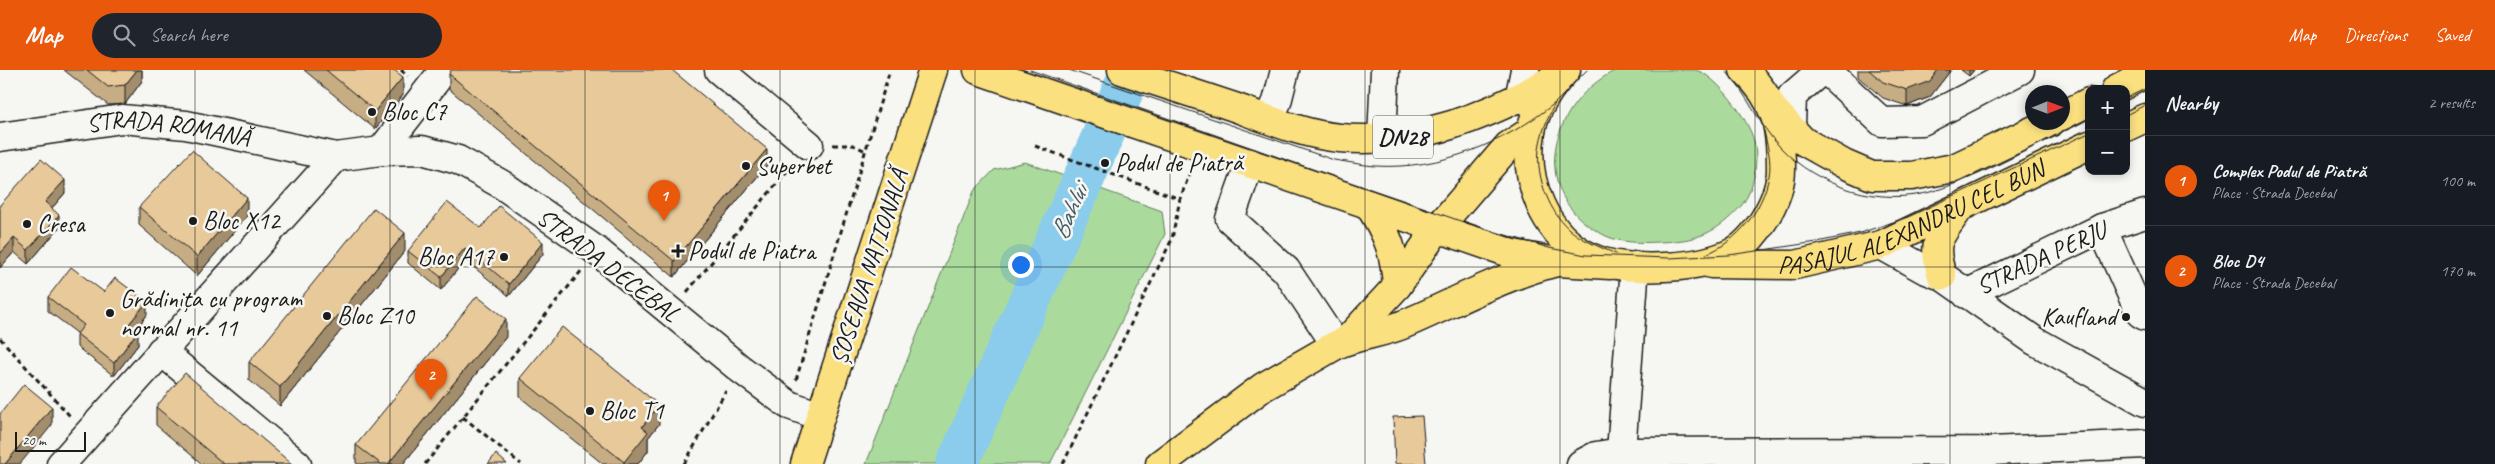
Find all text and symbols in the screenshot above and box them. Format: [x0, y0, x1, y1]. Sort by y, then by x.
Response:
search box [92, 13, 442, 58]
text: Map [25, 20, 62, 50]
icon: search [110, 21, 138, 49]
text: Search here [150, 23, 228, 47]
text: Map [2289, 24, 2316, 46]
text: Directions [2344, 24, 2407, 46]
text: Saved [2435, 24, 2470, 46]
north arrow [2025, 85, 2070, 130]
map controls [2085, 85, 2130, 175]
button: + [2085, 85, 2130, 130]
text: Nearby [2165, 90, 2218, 116]
text: 2 results [2428, 93, 2475, 113]
place label: Bloc C7 [382, 96, 448, 128]
street label: STRADA ROMANĂ [84, 103, 257, 155]
marker: Bloc C7 [366, 106, 378, 118]
road number: DN28 [1373, 116, 1433, 158]
button: − [2085, 130, 2130, 175]
place label: Podul de Piatră [1115, 147, 1245, 179]
place label: Superbet [756, 150, 833, 182]
street label: PASAJUL ALEXANDRU CEL BUN [1778, 151, 2053, 281]
marker: Podul de Piatră [1099, 157, 1111, 169]
text: Complex Podul de Piatră [2212, 159, 2366, 183]
marker: Superbet [740, 160, 752, 172]
street label: ȘOSEAUA NAȚIONALĂ [822, 161, 917, 368]
text: 1 [2177, 171, 2185, 191]
text: 100 m [2441, 171, 2475, 191]
water label: Bahlui [1043, 174, 1098, 244]
pin: 1 [648, 180, 680, 221]
text: Place · Strada Decebal [2212, 183, 2335, 203]
street label: STRADA DECEBAL [530, 201, 686, 329]
place label: Bloc X12 [203, 205, 281, 237]
place label: Cresa [37, 208, 86, 240]
street label: STRADA PERJU [1971, 212, 2115, 302]
marker: Bloc X12 [187, 215, 199, 227]
marker: Cresa [21, 218, 33, 230]
place label: Podul de Piatra [688, 235, 818, 267]
place label: Bloc A17 [418, 241, 496, 273]
marker: Podul de Piatra [672, 245, 684, 257]
text: Bloc D4 [2212, 249, 2264, 273]
marker: Bloc A17 [498, 251, 510, 263]
your location [1008, 252, 1034, 278]
text: 2 [2177, 261, 2185, 281]
text: 170 m [2441, 261, 2475, 281]
text: Place · Strada Decebal [2212, 273, 2335, 293]
place label: Grădinița cu program normal nr. 11 [120, 283, 303, 344]
place label: Bloc Z10 [337, 300, 415, 332]
place label: Kaufland [2042, 301, 2120, 333]
marker: Grădinița cu program normal nr. 11 [104, 307, 116, 319]
marker: Bloc Z10 [321, 310, 333, 322]
marker: Kaufland [2120, 311, 2132, 323]
pin: 2 [415, 359, 447, 400]
place label: Bloc T1 [600, 395, 666, 427]
marker: Bloc T1 [584, 405, 596, 417]
scale bar [15, 429, 86, 452]
text: 20 m [22, 432, 46, 449]

